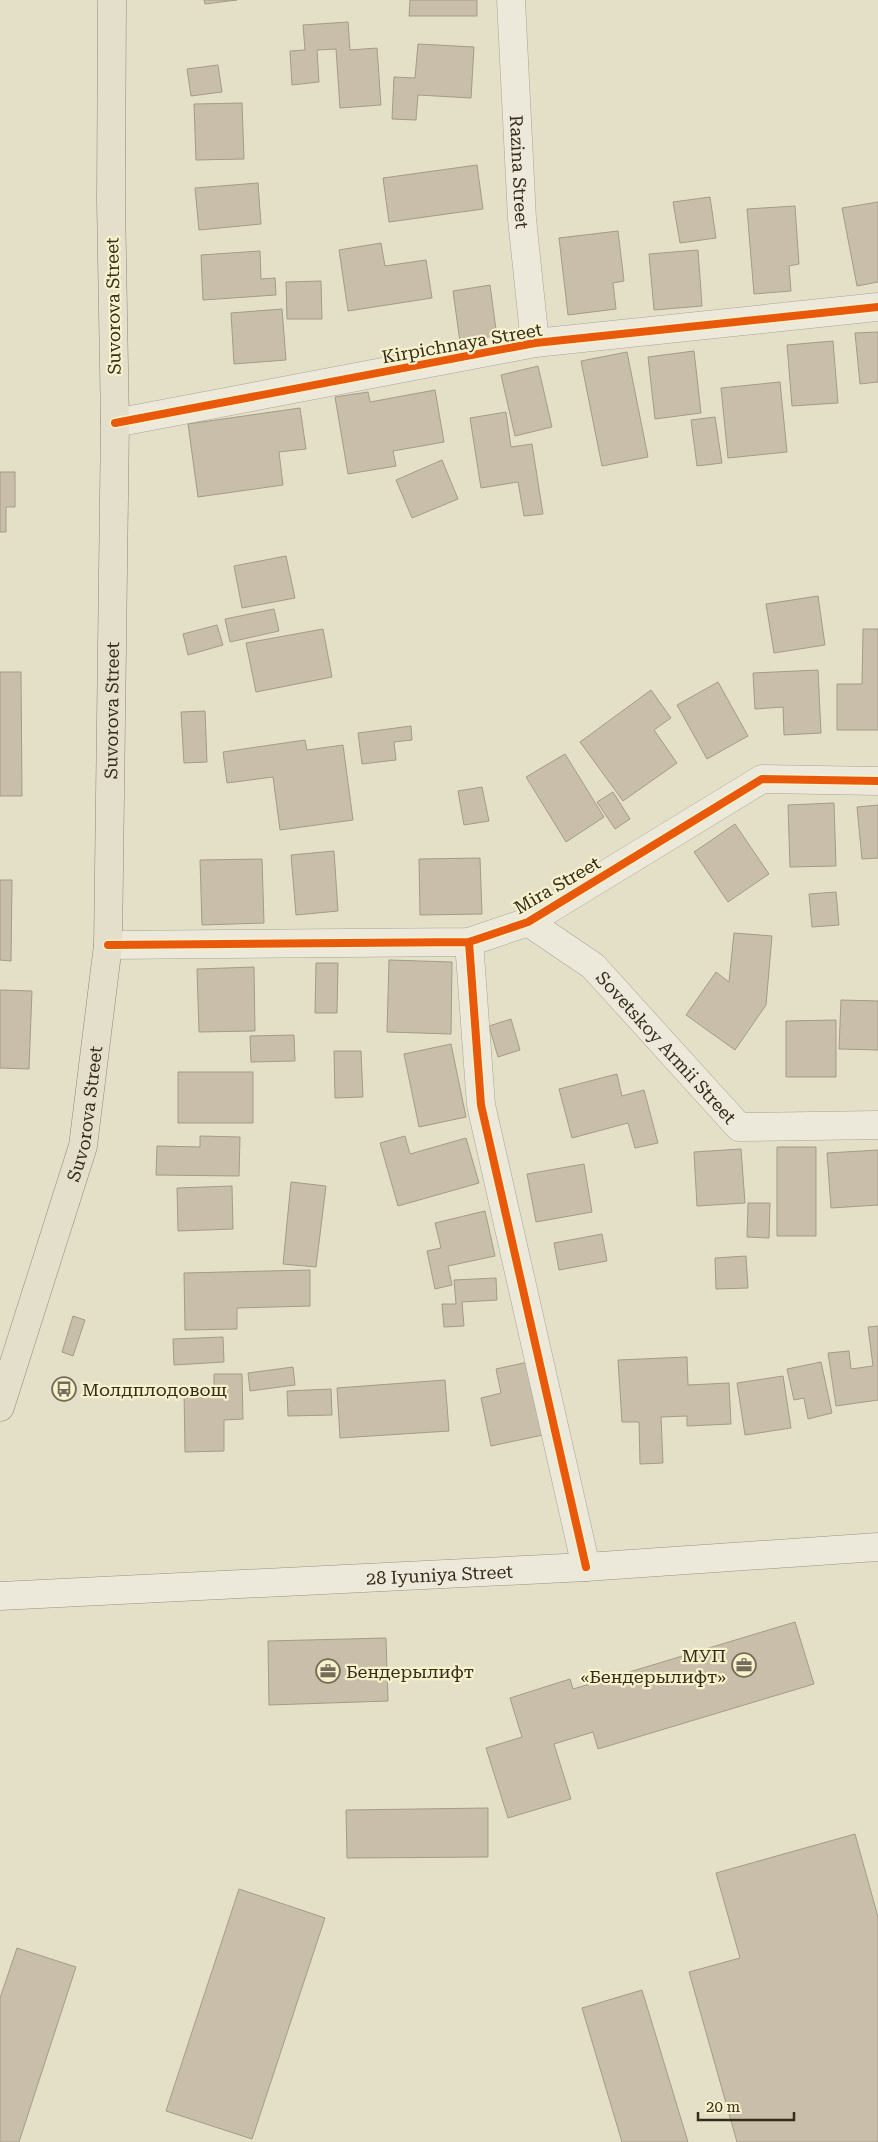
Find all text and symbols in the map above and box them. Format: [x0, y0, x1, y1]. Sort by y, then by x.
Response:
street label: Razina Street [506, 114, 533, 230]
street label: Suvorova Street [101, 237, 125, 375]
street label: Kirpichnaya Street [380, 318, 544, 367]
street label: Suvorova Street [100, 641, 123, 779]
street label: Mira Street [510, 852, 604, 918]
street label: Sovetskoy Armii Street [592, 967, 741, 1128]
street label: Suvorova Street [62, 1044, 106, 1184]
bus stop icon: Молдплодовощ [51, 1376, 77, 1402]
place label: Молдплодовощ [82, 1379, 227, 1400]
street label: 28 Iyuniya Street [365, 1560, 514, 1588]
place label: МУП «Бендерылифт» [580, 1645, 726, 1687]
office icon: МУП «Бендерылифт» [731, 1652, 757, 1678]
office icon: Бендерылифт [315, 1658, 341, 1684]
place label: Бендерылифт [346, 1661, 474, 1682]
scale bar [698, 2090, 794, 2122]
text: 20 m [706, 2098, 741, 2116]

